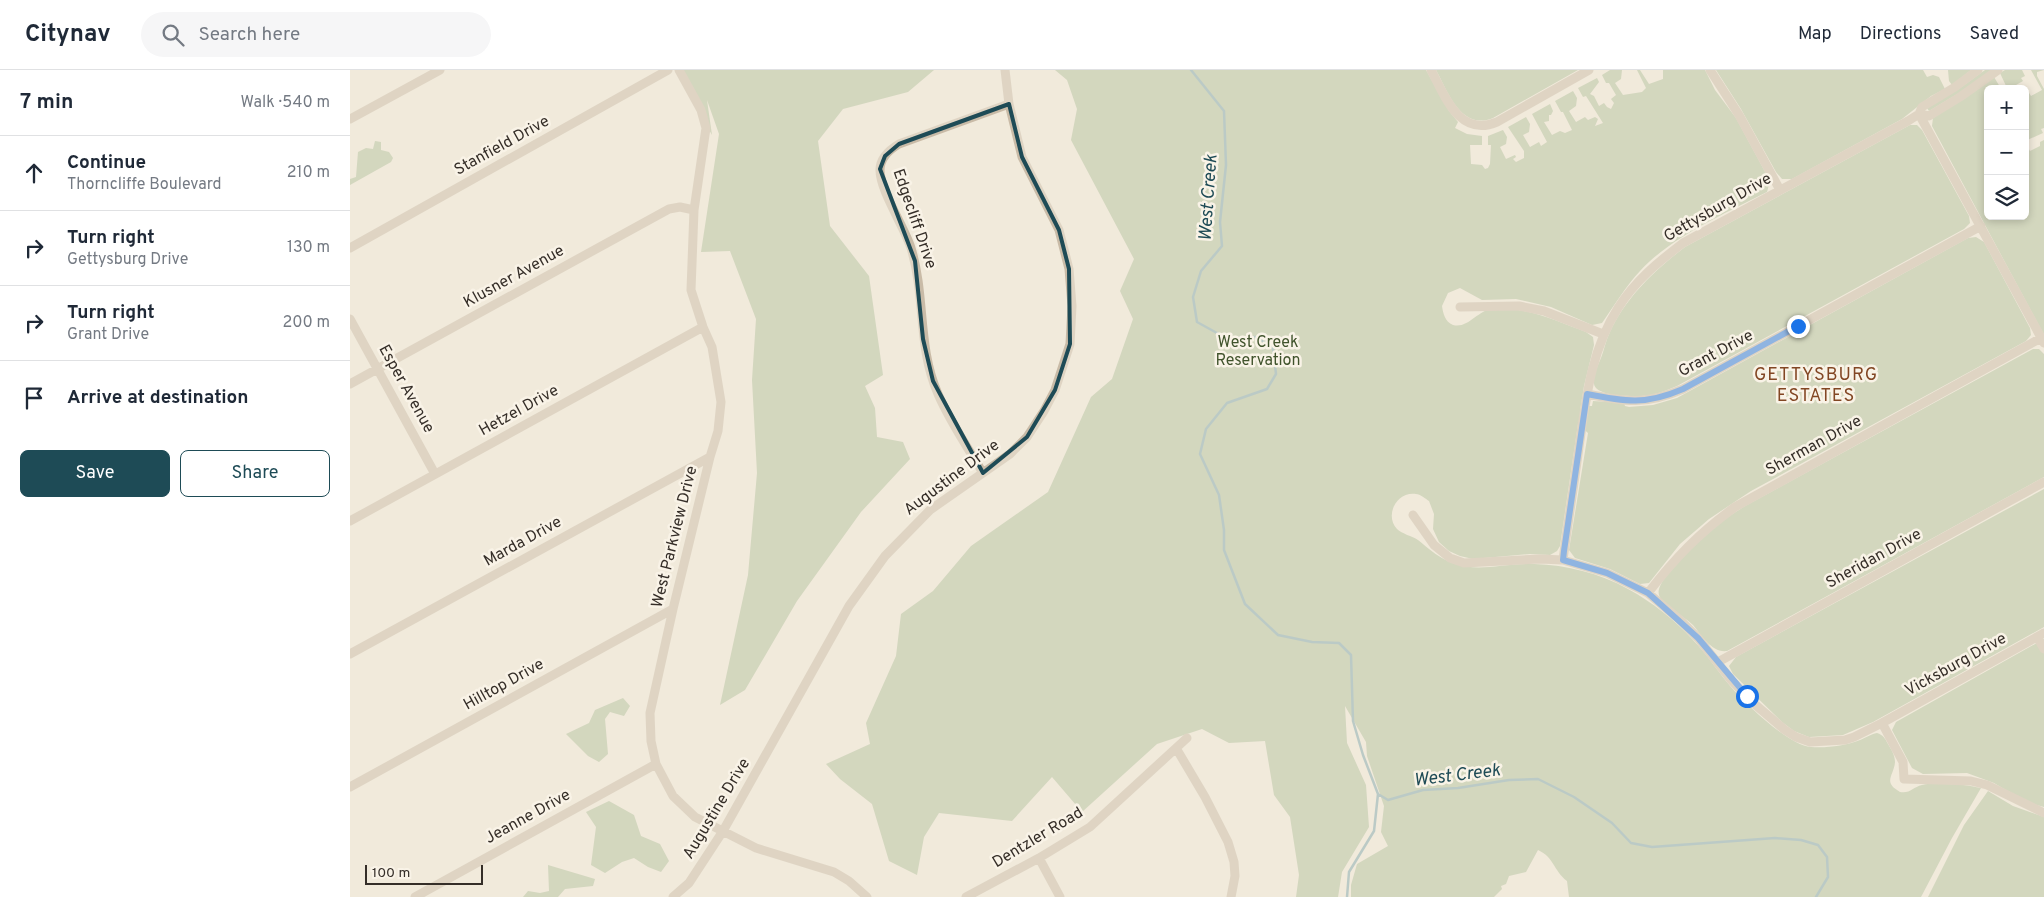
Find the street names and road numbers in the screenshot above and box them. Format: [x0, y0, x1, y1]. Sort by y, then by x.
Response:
street label: Stanfield Drive [451, 112, 553, 180]
street label: Edgecliff Drive [888, 166, 940, 272]
street label: Gettysburg Drive [1660, 169, 1776, 247]
street label: Klusner Avenue [460, 241, 568, 313]
street label: Grant Drive [1675, 326, 1757, 382]
street label: Esper Avenue [374, 341, 438, 437]
street label: Hetzel Drive [476, 381, 562, 441]
street label: Sherman Drive [1763, 411, 1865, 481]
street label: Augustine Drive [900, 436, 1004, 520]
street label: West Parkview Drive [648, 464, 702, 610]
street label: Marda Drive [481, 512, 565, 572]
street label: Sheridan Drive [1823, 525, 1925, 593]
street label: Vicksburg Drive [1902, 629, 2010, 701]
street label: Hilltop Drive [460, 655, 548, 715]
street label: Augustine Drive [679, 755, 755, 863]
street label: Jeanne Drive [482, 785, 574, 849]
street label: Dentzler Road [989, 803, 1087, 873]

